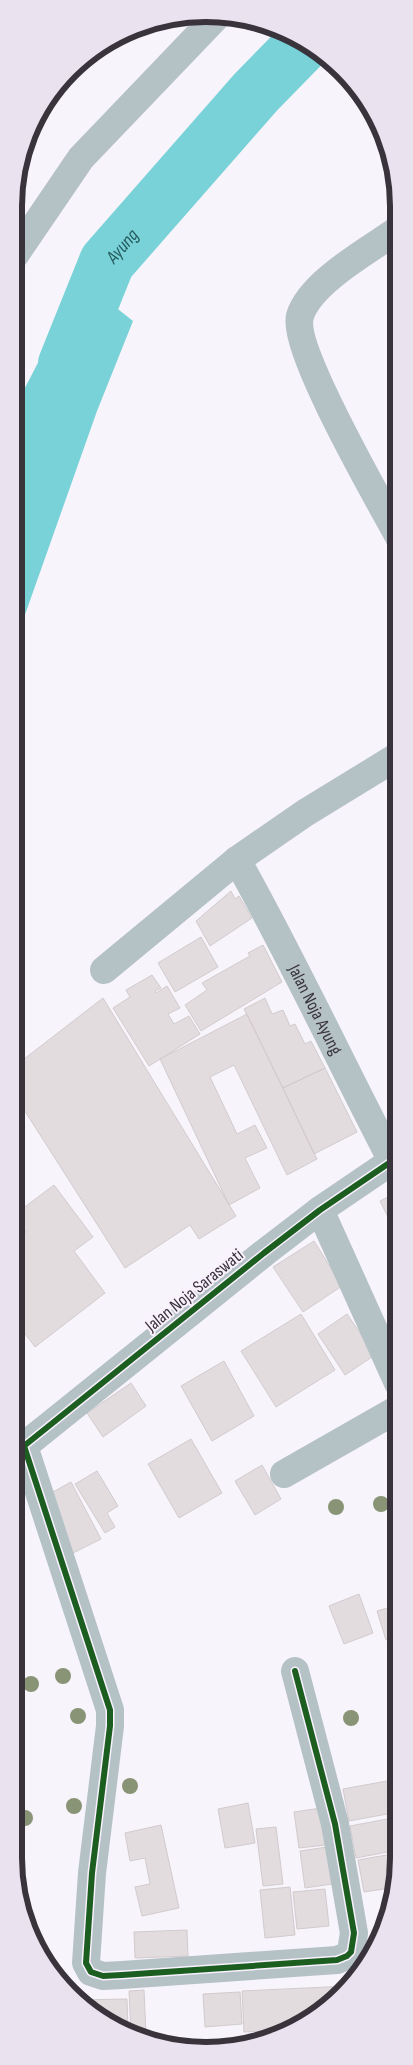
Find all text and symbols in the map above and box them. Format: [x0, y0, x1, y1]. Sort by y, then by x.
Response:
water label: Ayung [101, 224, 144, 269]
street label: Jalan Noja Ayung [283, 960, 346, 1058]
street label: Jalan Noja Saraswati [140, 1245, 247, 1337]

